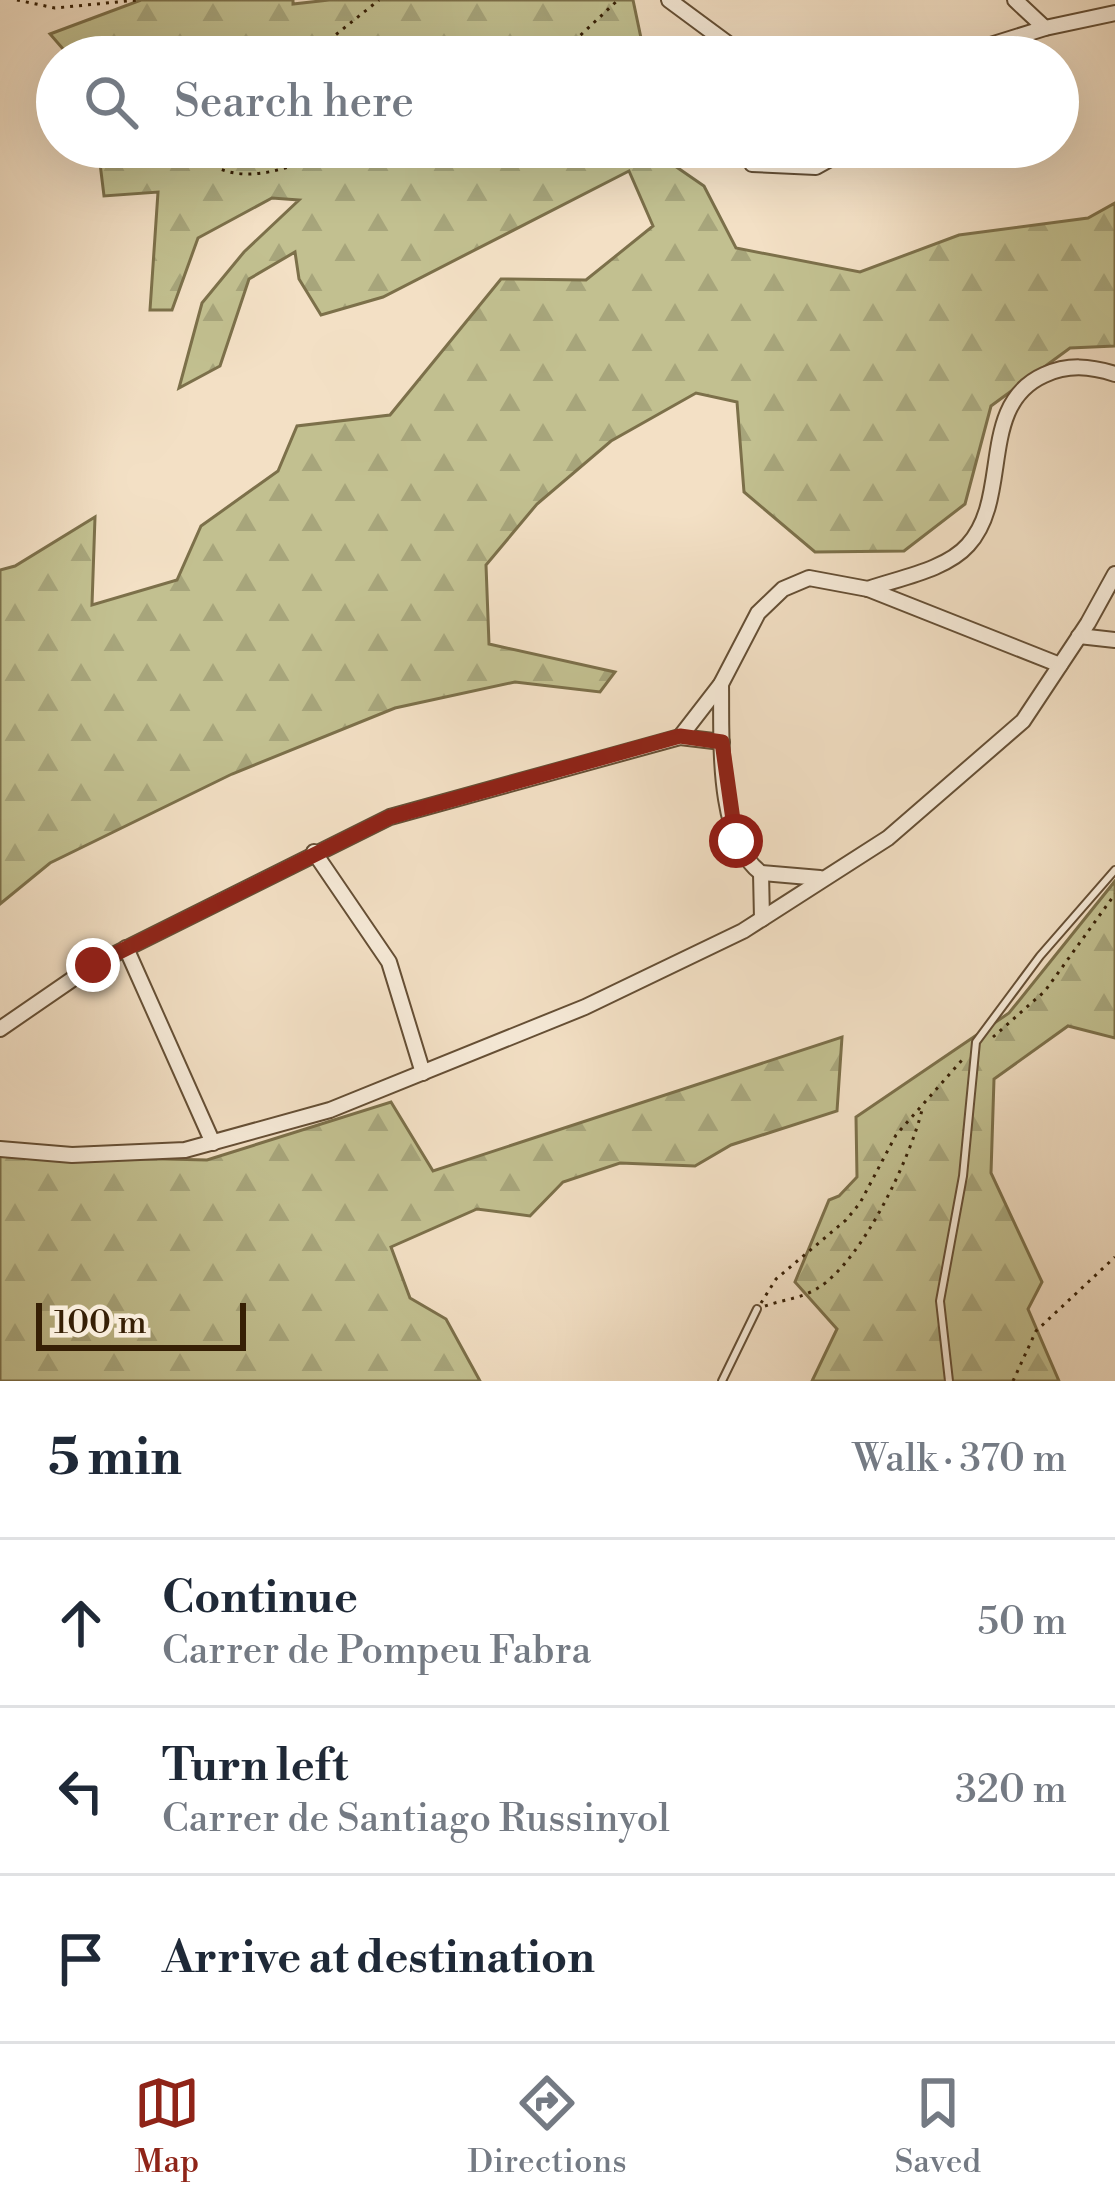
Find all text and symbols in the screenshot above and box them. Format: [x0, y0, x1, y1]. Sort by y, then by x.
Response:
search box [36, 36, 1079, 168]
icon: search [78, 69, 144, 135]
text: Search here [174, 74, 414, 131]
route start [709, 814, 763, 868]
route end [66, 938, 120, 992]
scale bar [36, 1297, 246, 1350]
text: 100 m [54, 1303, 147, 1344]
text: 5 min [48, 1427, 182, 1491]
text: Walk · 370 m [852, 1435, 1067, 1484]
text: Continue [162, 1570, 358, 1627]
icon: ahead [48, 1590, 114, 1656]
text: 50 m [977, 1598, 1067, 1647]
text: Carrer de Pompeu Fabra [162, 1627, 591, 1676]
text: Turn left [162, 1738, 348, 1795]
icon: left [48, 1758, 114, 1824]
text: 320 m [955, 1766, 1067, 1815]
text: Carrer de Santiago Russinyol [162, 1795, 670, 1844]
icon: arrive [48, 1926, 114, 1992]
text: Arrive at destination [162, 1930, 595, 1987]
tab: Map [134, 2070, 200, 2183]
tab: Directions [468, 2070, 627, 2183]
tab: Saved [894, 2070, 981, 2183]

